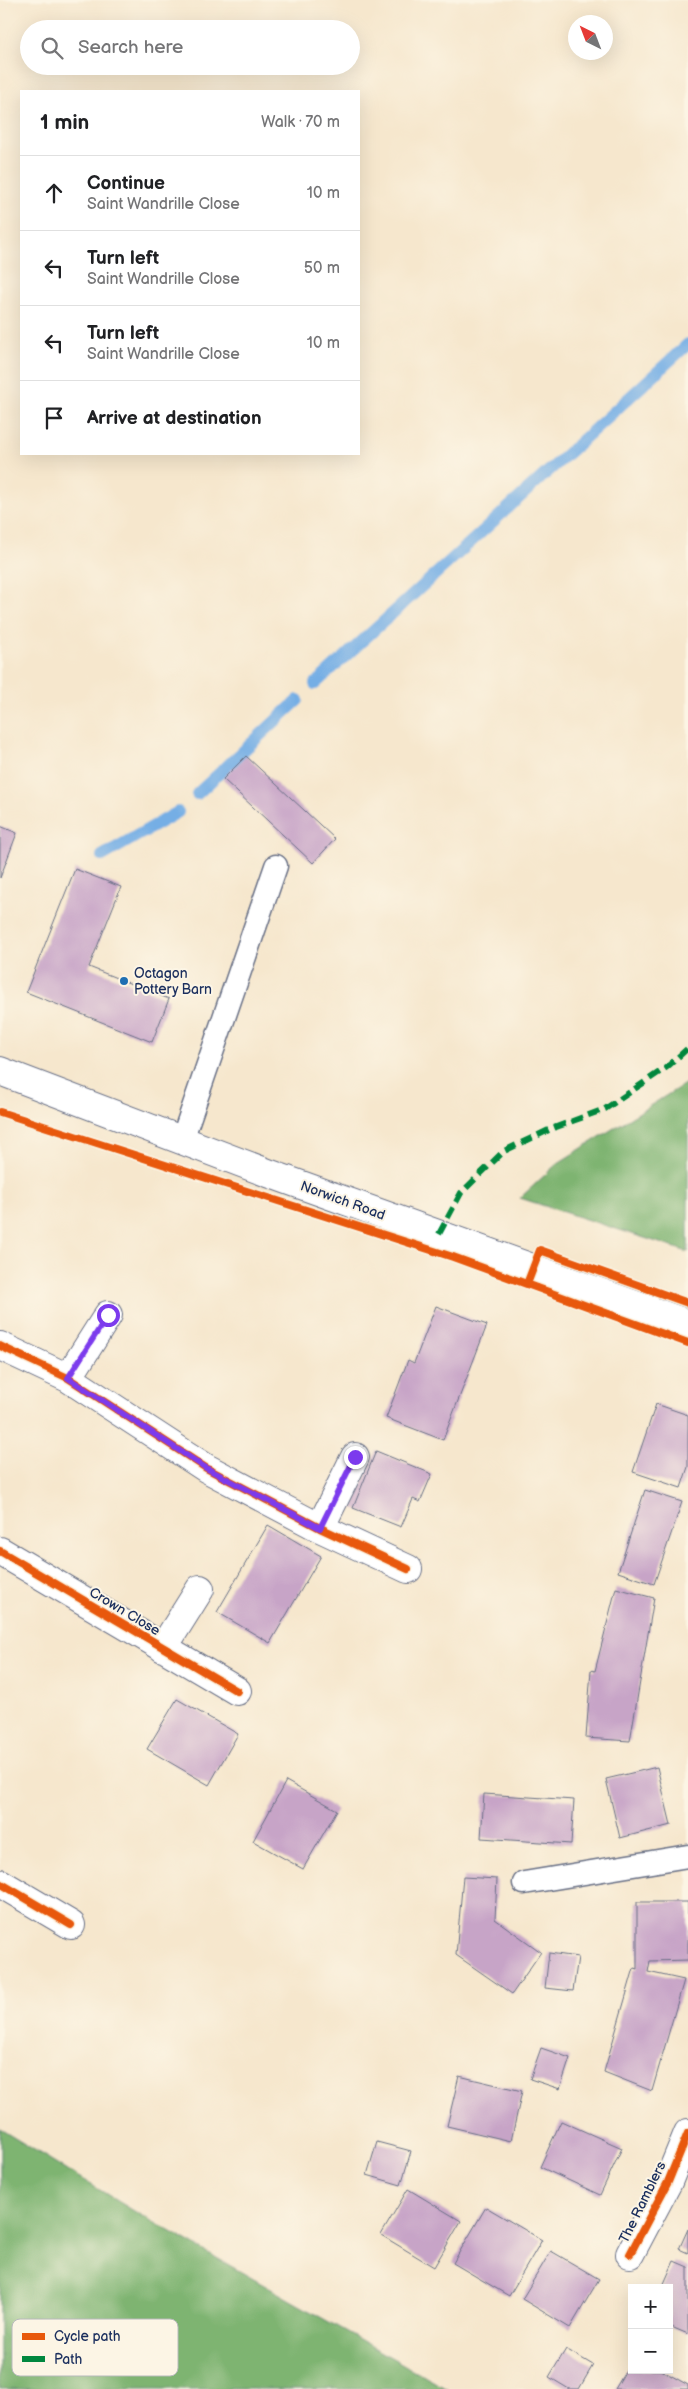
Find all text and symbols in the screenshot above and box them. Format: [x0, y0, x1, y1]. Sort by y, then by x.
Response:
north arrow [568, 15, 613, 60]
search box [20, 20, 360, 75]
icon: search [38, 34, 66, 62]
text: Search here [78, 36, 183, 59]
text: 1 min [40, 110, 89, 135]
text: Walk · 70 m [261, 113, 340, 132]
text: Continue [87, 172, 165, 195]
icon: ahead [40, 179, 68, 207]
text: 10 m [307, 184, 340, 203]
text: Saint Wandrille Close [87, 195, 240, 214]
text: Turn left [87, 247, 159, 270]
icon: left [40, 254, 68, 282]
text: 50 m [304, 259, 340, 278]
text: Saint Wandrille Close [87, 270, 240, 289]
text: Turn left [87, 322, 159, 345]
icon: left [40, 329, 68, 357]
text: 10 m [307, 334, 340, 353]
text: Saint Wandrille Close [87, 345, 240, 364]
icon: arrive [40, 404, 68, 432]
text: Arrive at destination [87, 407, 262, 430]
place label: Octagon Pottery Barn [134, 965, 212, 998]
marker: Octagon Pottery Barn [118, 975, 130, 987]
street label: Norwich Road [298, 1177, 388, 1224]
route start [97, 1304, 120, 1327]
route end [344, 1446, 367, 1469]
street label: Crown Close [86, 1584, 163, 1639]
street label: The Ramblers [615, 2159, 670, 2246]
map controls [628, 2284, 673, 2374]
button: + [628, 2284, 673, 2329]
legend [12, 2319, 178, 2376]
text: Cycle path [54, 2328, 121, 2345]
button: − [628, 2329, 673, 2374]
text: Path [54, 2351, 82, 2368]

